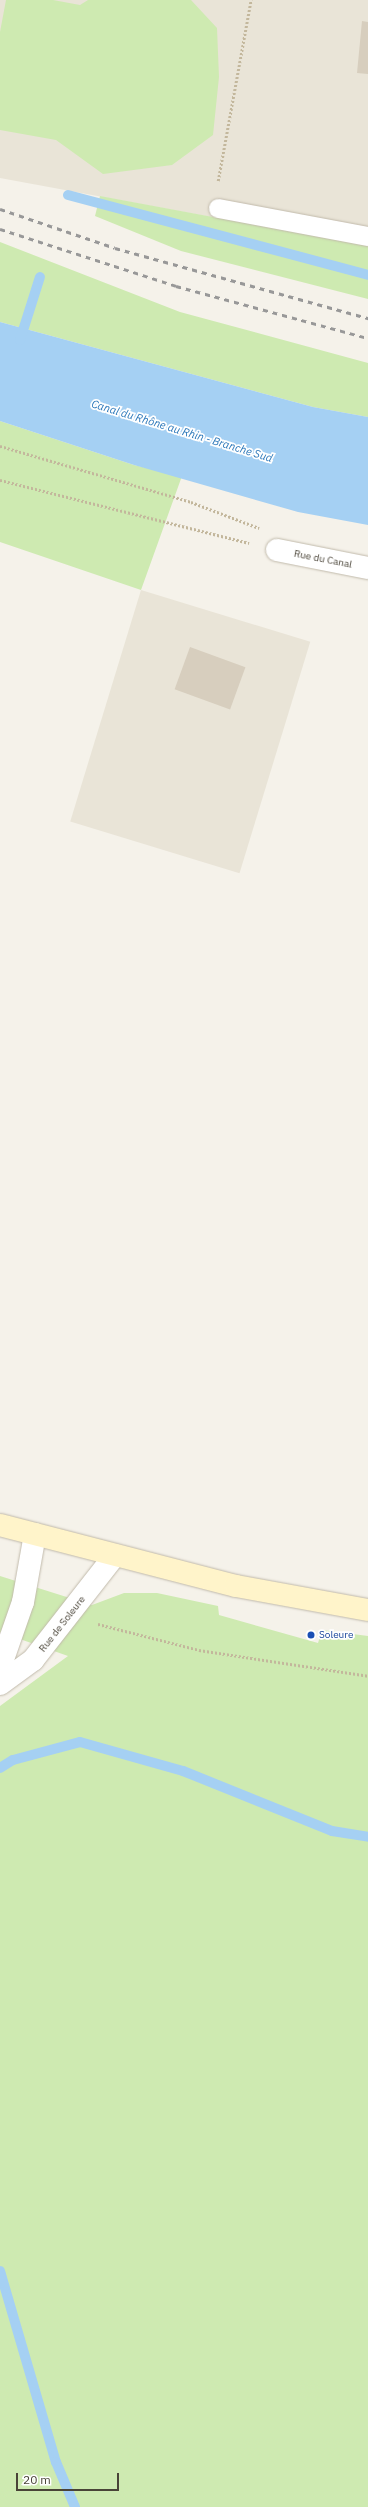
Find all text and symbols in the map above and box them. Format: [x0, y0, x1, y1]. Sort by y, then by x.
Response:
water label: Canal du Rhône au Rhin - Branche Sud [90, 397, 274, 465]
street label: Rue du Canal [293, 547, 353, 571]
street label: Rue de Soleure [36, 1594, 88, 1654]
place label: Soleure [319, 1629, 353, 1641]
marker: Soleure [306, 1630, 316, 1640]
scale bar [18, 2465, 121, 2491]
text: 20 m [23, 2472, 51, 2487]

